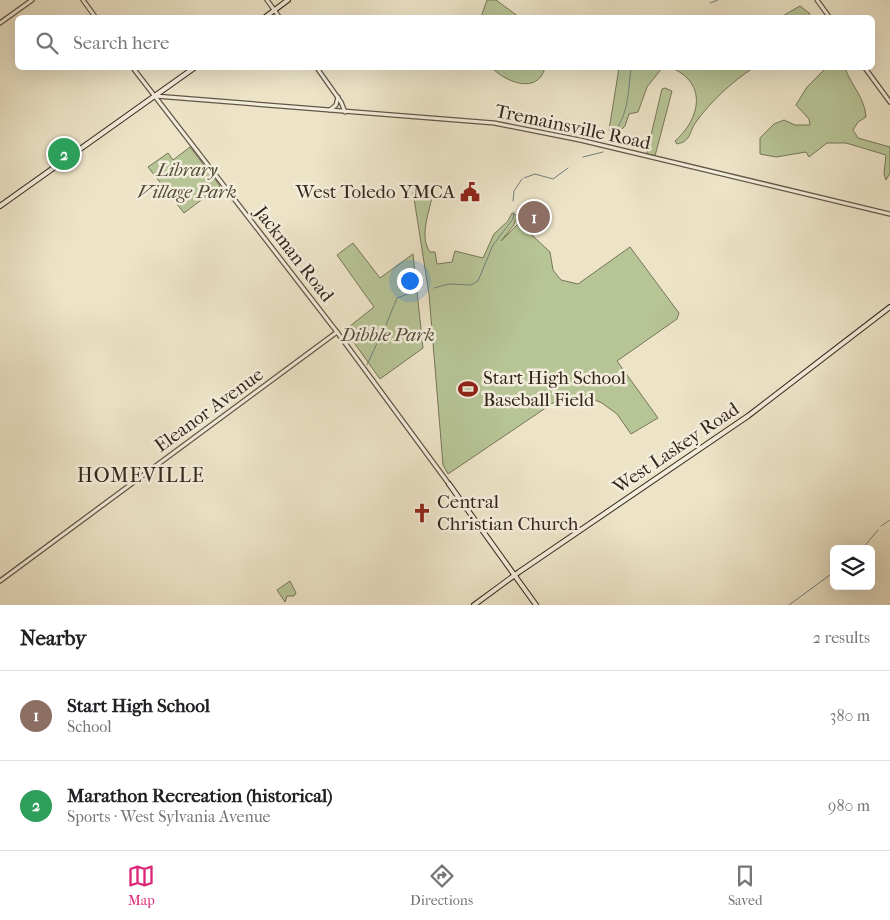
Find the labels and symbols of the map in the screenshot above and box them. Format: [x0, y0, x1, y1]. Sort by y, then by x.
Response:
street label: Tremainsville Road [493, 100, 653, 154]
pin: 2 [48, 135, 80, 173]
park label: Library Village Park [137, 159, 237, 203]
place label: West Toledo YMCA [295, 181, 456, 203]
public building icon: West Toledo YMCA [459, 181, 481, 203]
pin: 1 [518, 198, 550, 236]
street label: Jackman Road [249, 200, 339, 307]
your location [397, 268, 423, 294]
park label: Dibble Park [339, 324, 435, 346]
street label: Eleanor Avenue [150, 363, 268, 457]
place label: Start High School Baseball Field [483, 367, 626, 411]
sports icon: Start High School Baseball Field [457, 378, 479, 400]
street label: West Laskey Road [608, 397, 744, 499]
district label: HOMEVILLE [77, 464, 205, 487]
place label: Central Christian Church [437, 491, 579, 535]
church icon: Central Christian Church [411, 502, 433, 524]

